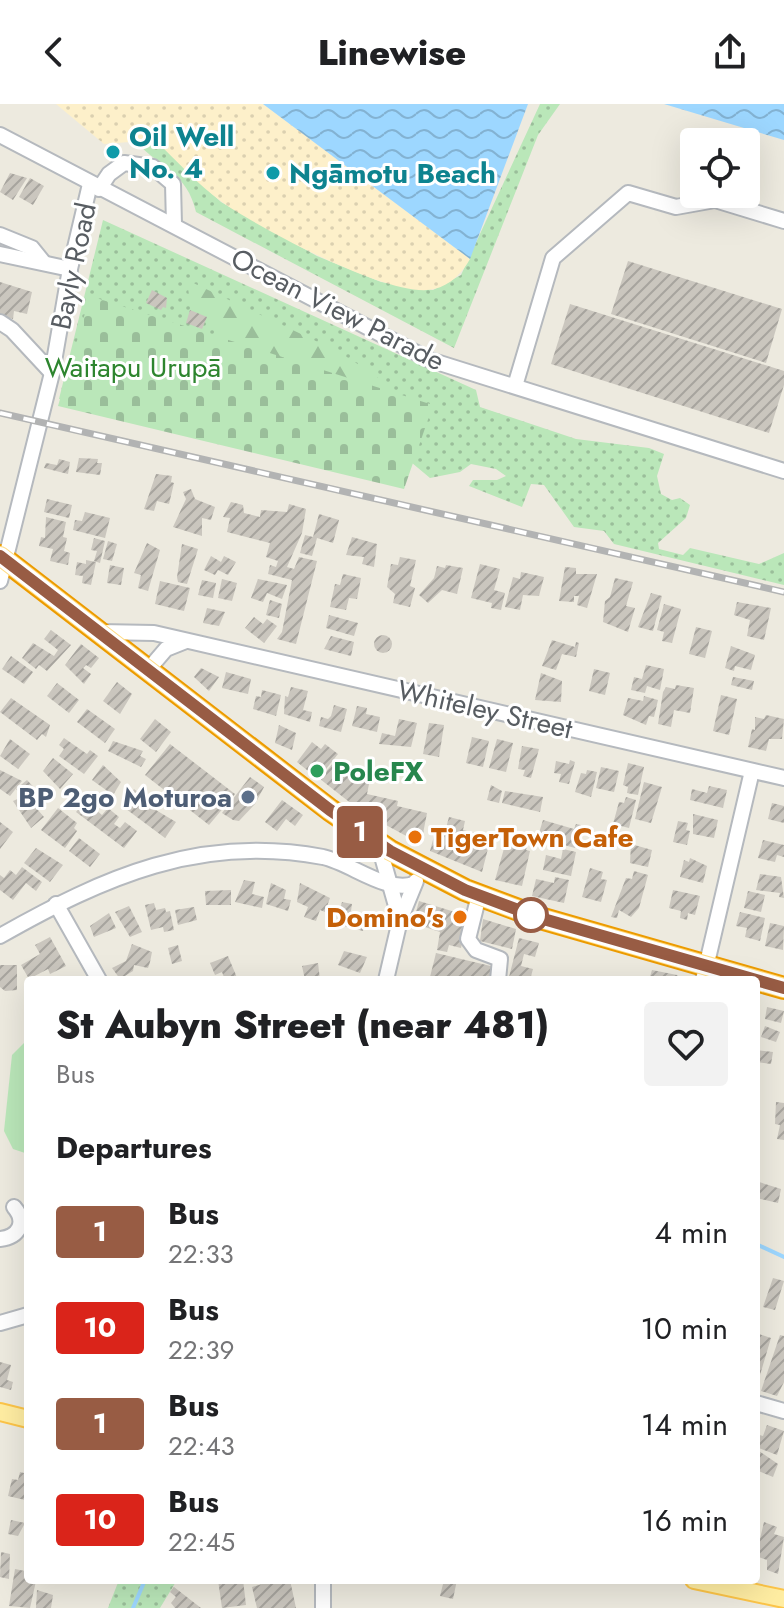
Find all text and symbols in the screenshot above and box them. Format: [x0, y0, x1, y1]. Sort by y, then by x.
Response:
text: Linewise [318, 26, 466, 78]
icon: back [32, 30, 76, 74]
icon: share [708, 30, 752, 74]
place label: Oil Well No. 4 [129, 116, 234, 189]
map controls [680, 128, 760, 208]
button: locate [680, 128, 760, 208]
marker: Oil Well No. 4 [104, 143, 122, 161]
place label: Ngāmotu Beach [289, 153, 496, 194]
marker: Ngāmotu Beach [264, 164, 282, 182]
street label: Bayly Road [40, 199, 107, 333]
street label: Ocean View Parade [224, 238, 452, 381]
park label: Waitapu Urupā [45, 347, 221, 388]
street label: Whiteley Street [393, 669, 577, 750]
place label: PoleFX [333, 751, 424, 792]
marker: PoleFX [308, 762, 326, 780]
place label: BP 2go Moturoa [18, 777, 232, 818]
marker: BP 2go Moturoa [239, 788, 257, 806]
line badge: 1 [334, 806, 386, 858]
text: 1 [353, 811, 367, 852]
place label: TigerTown Cafe [431, 817, 633, 858]
marker: TigerTown Cafe [406, 828, 424, 846]
place label: Domino's [326, 897, 444, 938]
unlabelled marker [514, 898, 548, 932]
marker: Domino's [451, 908, 469, 926]
text: St Aubyn Street (near 481) [56, 997, 549, 1052]
button: heart [644, 1002, 728, 1086]
text: Bus [56, 1055, 95, 1093]
text: Departures [56, 1126, 212, 1169]
text: Bus [168, 1192, 219, 1235]
text: 1 [93, 1211, 107, 1252]
text: 4 min [655, 1211, 728, 1254]
text: 22:33 [168, 1235, 234, 1273]
text: Bus [168, 1288, 219, 1331]
text: 10 [84, 1307, 116, 1348]
text: 10 min [641, 1307, 728, 1350]
text: 22:39 [168, 1331, 235, 1369]
text: Bus [168, 1384, 219, 1427]
text: 1 [93, 1403, 107, 1444]
text: 14 min [641, 1403, 728, 1446]
text: 22:43 [168, 1427, 235, 1465]
text: Bus [168, 1480, 219, 1523]
text: 10 [84, 1499, 116, 1540]
text: 16 min [641, 1499, 728, 1542]
text: 22:45 [168, 1523, 235, 1561]

